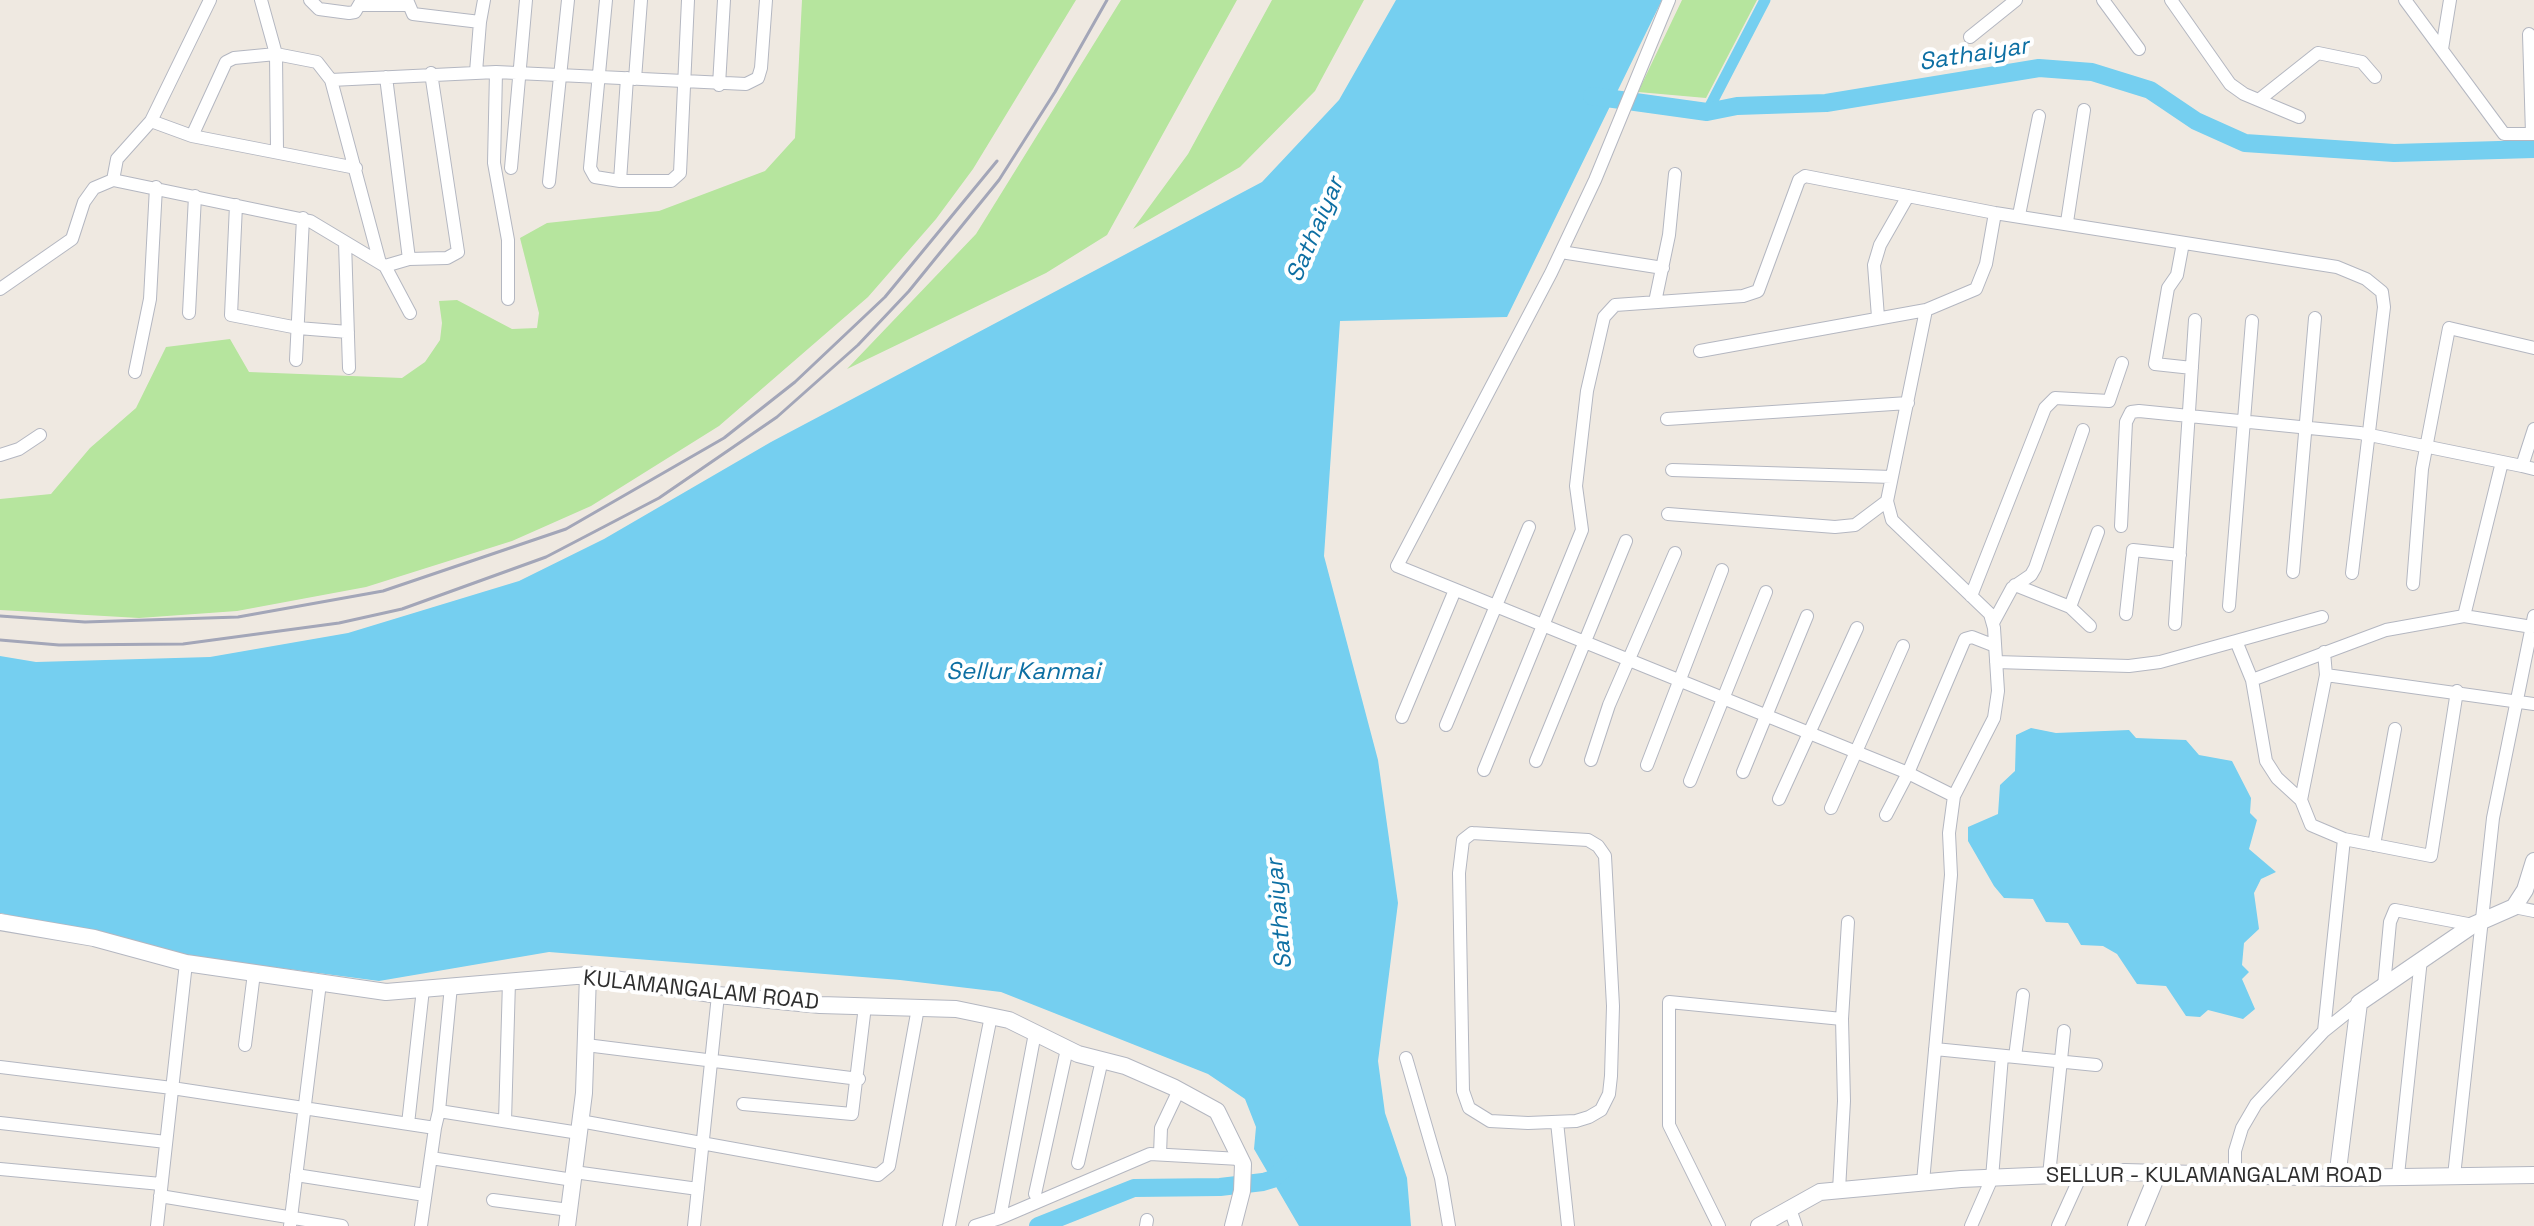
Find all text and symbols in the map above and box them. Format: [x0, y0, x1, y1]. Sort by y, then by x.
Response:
water label: Sathaiyar [1917, 32, 2031, 78]
water label: Sathaiyar [1281, 173, 1351, 287]
water label: Sellur Kanmai [946, 658, 1100, 686]
water label: Sathaiyar [1261, 858, 1299, 970]
street label: KULAMANGALAM ROAD [582, 965, 820, 1017]
street label: SELLUR - KULAMANGALAM ROAD [2046, 1163, 2382, 1189]

